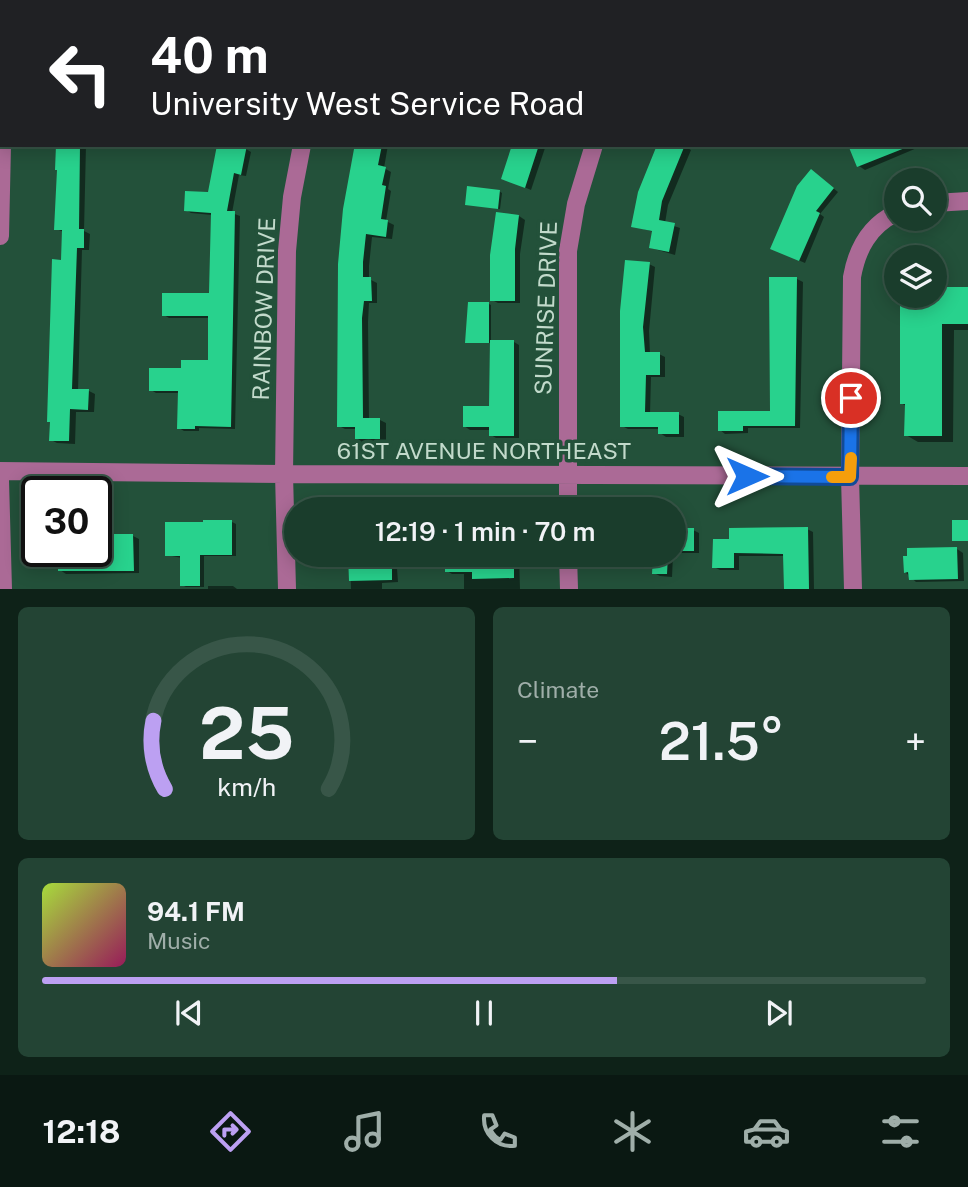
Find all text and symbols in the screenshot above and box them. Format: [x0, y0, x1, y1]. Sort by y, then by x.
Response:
text: 40 m [150, 26, 269, 84]
icon: left [35, 28, 126, 119]
text: University West Service Road [150, 85, 584, 122]
map controls [884, 168, 947, 308]
button: search [884, 168, 947, 231]
street label: RAINBOW DRIVE [247, 217, 280, 401]
street label: SUNRISE DRIVE [529, 221, 562, 395]
button: layers [884, 245, 947, 308]
pin [821, 368, 881, 428]
icon: arrive [832, 379, 870, 417]
street label: 61ST AVENUE NORTHEAST [337, 437, 632, 464]
position arrow [710, 439, 784, 513]
speed limit sign: 30 [21, 476, 112, 567]
text: 12:19 · 1 min · 70 m [375, 516, 595, 547]
text: Climate [517, 676, 599, 703]
text: 25 [199, 691, 294, 776]
text: 21.5° [659, 711, 784, 772]
text: − [517, 719, 538, 764]
text: + [905, 719, 926, 764]
text: km/h [217, 772, 276, 802]
text: 94.1 FM [147, 896, 245, 927]
text: Music [147, 927, 211, 954]
icon: previous [170, 994, 208, 1032]
icon: pause [465, 994, 503, 1032]
icon: next [760, 994, 798, 1032]
icon: directions [206, 1107, 255, 1156]
icon: music [340, 1107, 389, 1156]
icon: phone [474, 1107, 523, 1156]
icon: climate [608, 1107, 657, 1156]
icon: car [742, 1107, 791, 1156]
icon: filters [876, 1107, 925, 1156]
text: 12:18 [43, 1113, 120, 1150]

